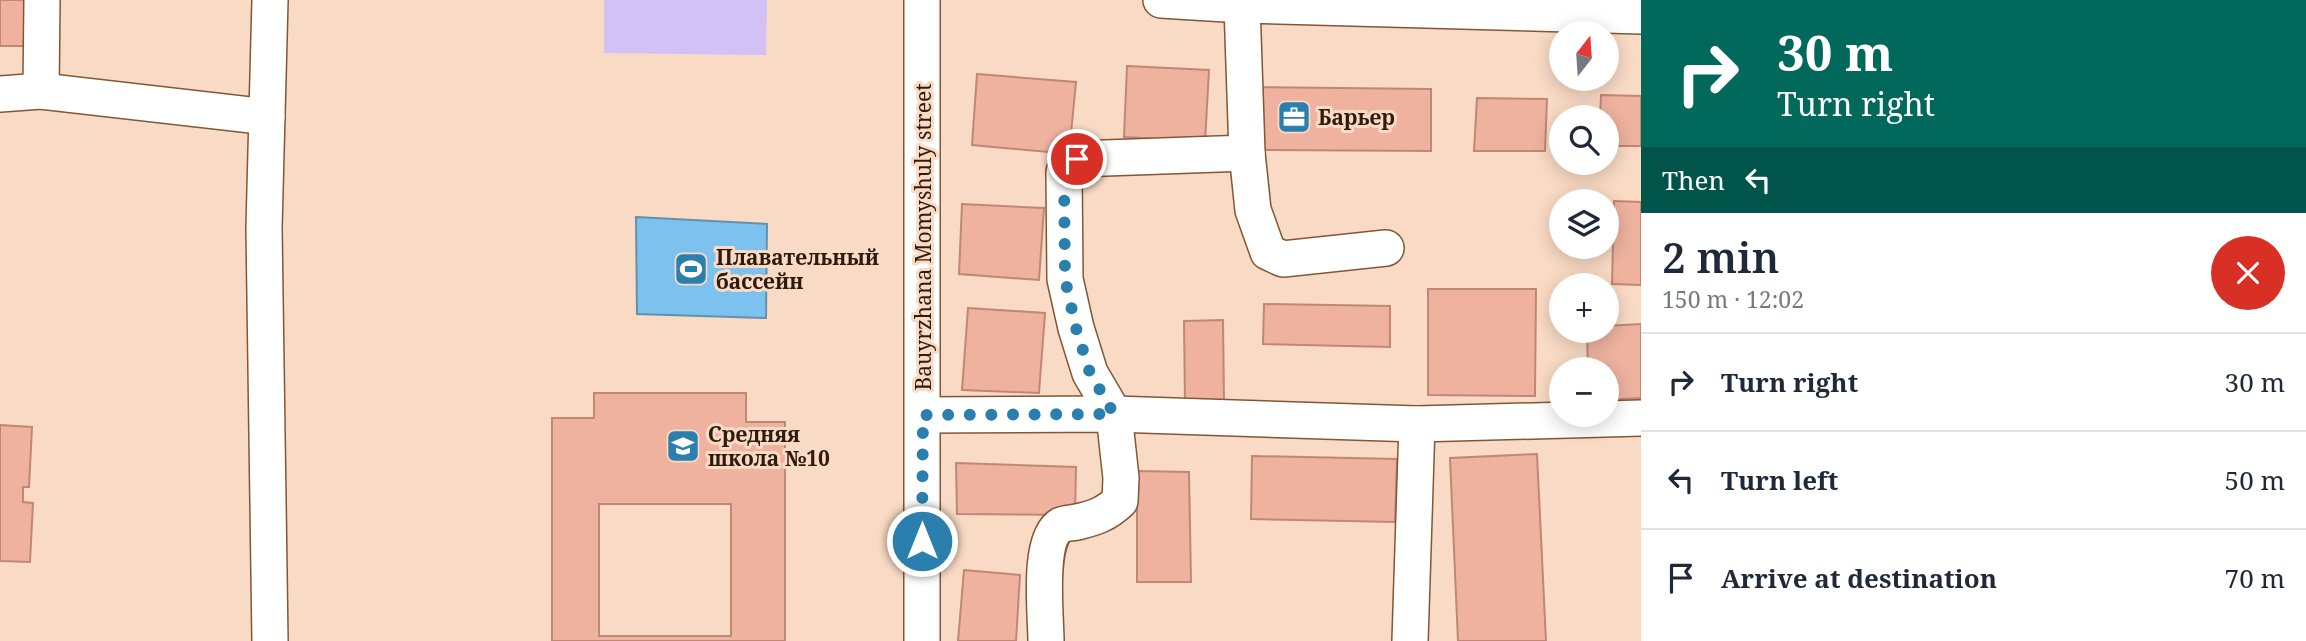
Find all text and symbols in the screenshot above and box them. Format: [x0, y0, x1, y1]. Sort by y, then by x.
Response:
text: 30 m [1777, 19, 1893, 85]
north arrow [1549, 21, 1619, 91]
map controls [1549, 21, 1619, 427]
icon: right [1662, 28, 1753, 119]
text: Turn right [1777, 82, 1935, 125]
street label: Bauyrzhana Momyshuly street [909, 83, 937, 391]
office icon: Барьер [1275, 98, 1313, 136]
place label: Барьер [1318, 103, 1395, 131]
button: search [1549, 105, 1619, 175]
pin [1047, 129, 1107, 189]
icon: arrive [1058, 140, 1096, 178]
icon: left [1739, 161, 1777, 199]
text: Then [1662, 162, 1725, 198]
button: layers [1549, 189, 1619, 259]
text: 2 min [1662, 228, 1779, 285]
button: close [2211, 236, 2285, 310]
place label: Плавательный бассейн [716, 243, 879, 295]
sports icon: Плавательный бассейн [672, 250, 710, 288]
button: + [1549, 273, 1619, 343]
text: 150 m · 12:02 [1662, 283, 1804, 315]
button: − [1549, 357, 1619, 427]
icon: right [1662, 363, 1700, 401]
text: Turn right [1721, 364, 1858, 400]
text: 30 m [2225, 364, 2285, 400]
place label: Средняя школа №10 [708, 420, 830, 472]
school or university icon: Средняя школа №10 [664, 427, 702, 465]
icon: left [1662, 461, 1700, 499]
text: Turn left [1721, 462, 1838, 498]
text: 50 m [2225, 462, 2285, 498]
position arrow [885, 504, 959, 578]
icon: arrive [1662, 559, 1700, 597]
text: Arrive at destination [1721, 560, 1997, 596]
text: 70 m [2225, 560, 2285, 596]

